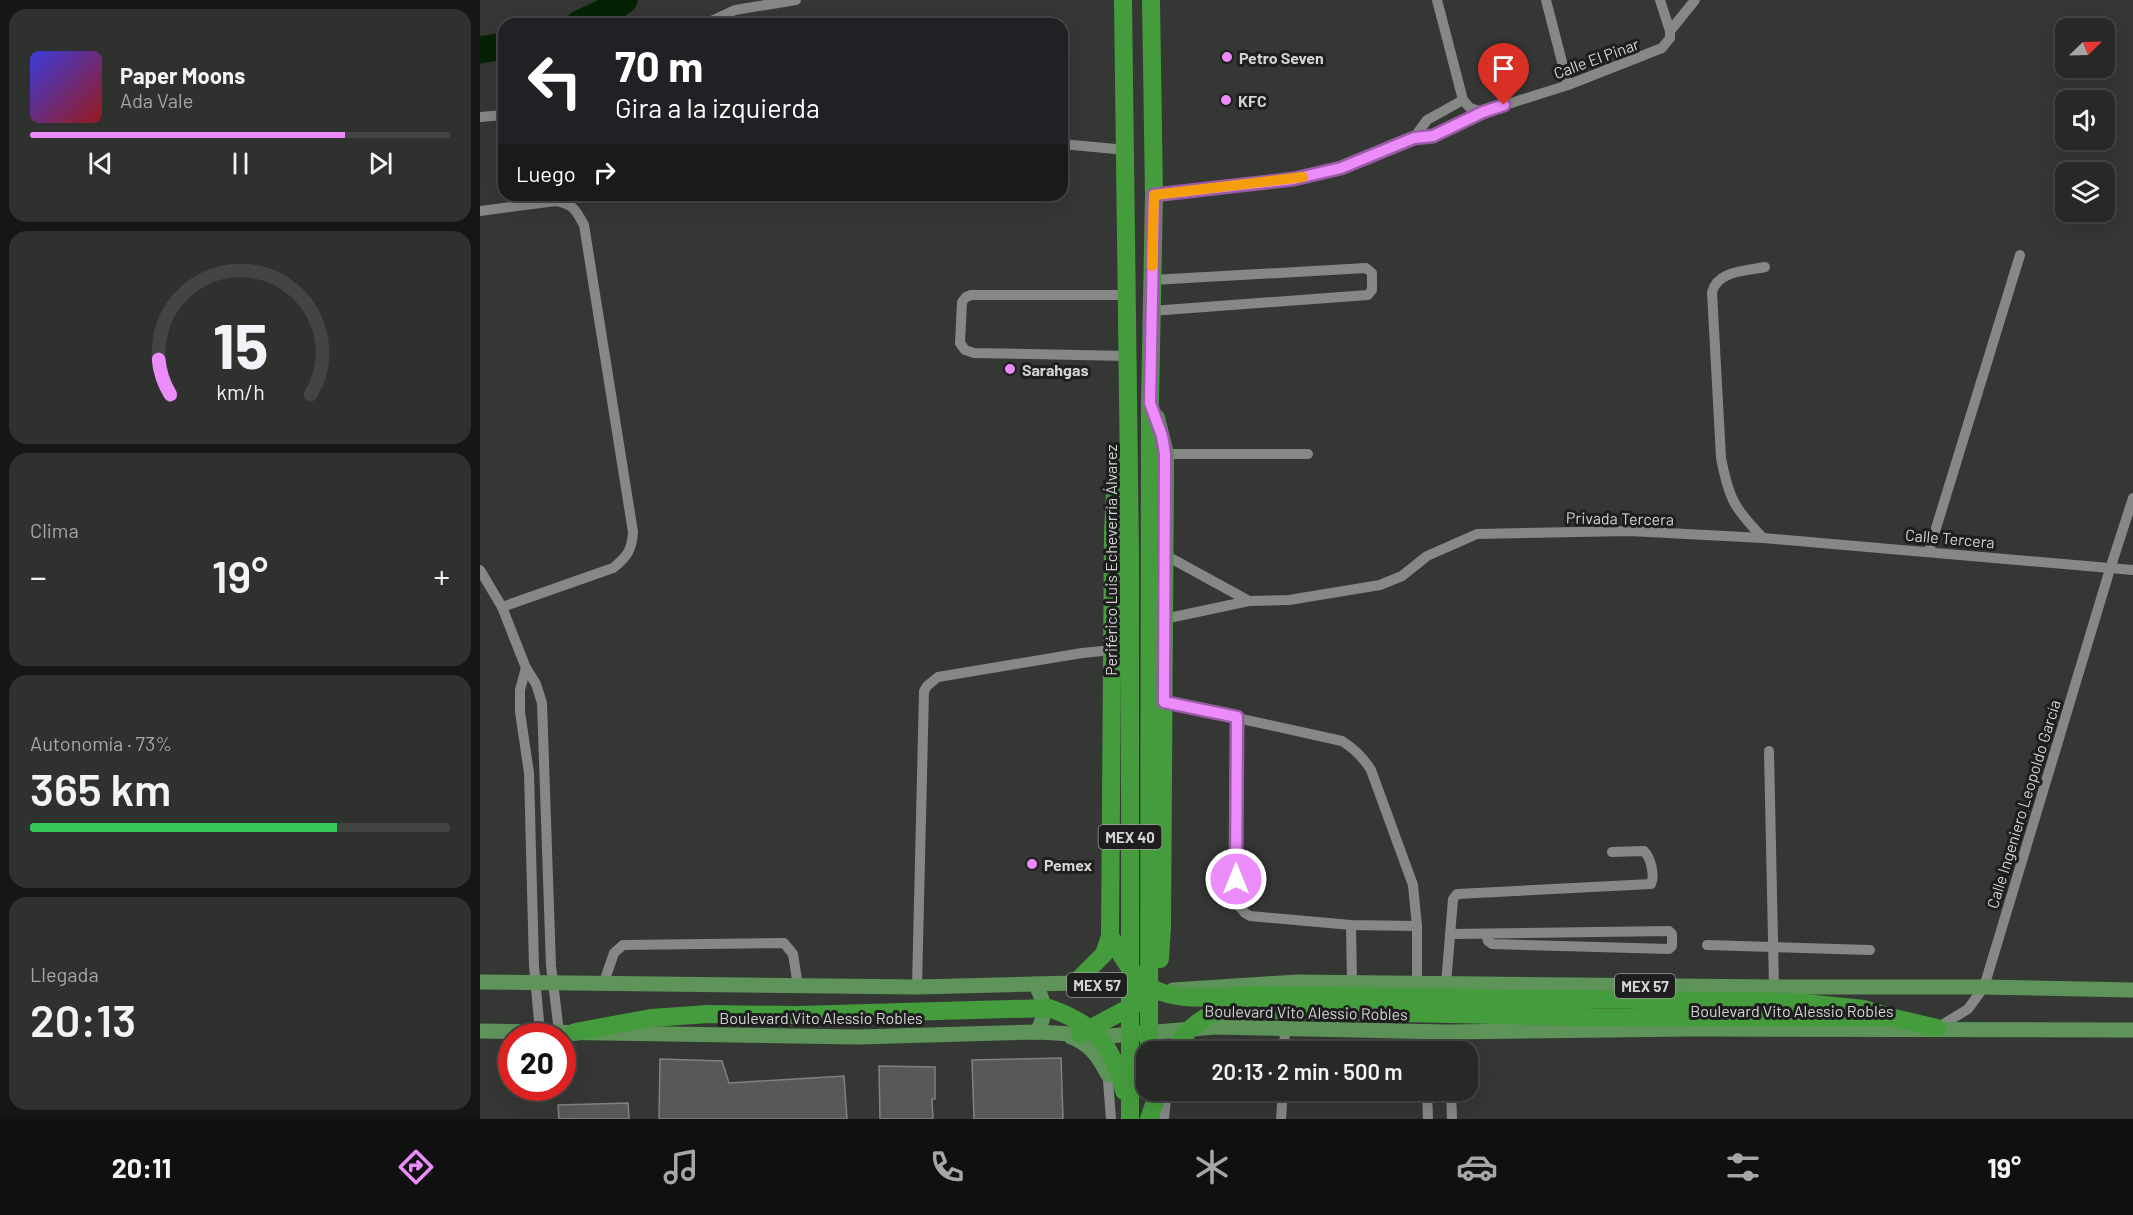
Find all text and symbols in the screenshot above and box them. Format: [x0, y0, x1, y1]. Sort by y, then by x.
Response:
north arrow [2055, 18, 2115, 78]
map controls [2055, 18, 2115, 222]
street label: Calle El Pinar [1551, 34, 1642, 82]
text: 70 m [615, 40, 703, 90]
icon: left [516, 42, 594, 120]
pin [1478, 43, 1529, 105]
place label: Petro Seven [1239, 48, 1324, 67]
marker: Petro Seven [1220, 50, 1234, 64]
icon: arrive [1487, 52, 1520, 85]
text: Paper Moons [120, 62, 245, 88]
text: Ada Vale [120, 88, 193, 112]
button: sound [2055, 90, 2115, 150]
text: Gira a la izquierda [615, 91, 820, 123]
place label: KFC [1238, 91, 1267, 110]
marker: KFC [1219, 93, 1233, 107]
icon: previous [84, 147, 117, 180]
icon: pause [224, 147, 257, 180]
icon: next [364, 147, 397, 180]
icon: right [588, 156, 621, 189]
text: Luego [516, 160, 576, 186]
button: layers [2055, 162, 2115, 222]
text: 15 [212, 307, 268, 381]
place label: Sarahgas [1022, 360, 1088, 379]
marker: Sarahgas [1003, 362, 1017, 376]
text: km/h [216, 379, 264, 404]
street label: Periférico Luis Echeverría Álvarez [1101, 444, 1120, 676]
street label: Privada Tercera [1566, 508, 1674, 528]
text: Clima [30, 518, 79, 542]
street label: Calle Tercera [1904, 525, 1996, 551]
text: 19° [212, 548, 268, 602]
text: − [30, 556, 47, 596]
text: + [434, 556, 450, 596]
street label: Calle Ingeniero Leopoldo García [1982, 697, 2064, 911]
text: Autonomía · 73% [30, 731, 172, 755]
text: 365 km [30, 761, 171, 815]
road number: MEX 40 [1098, 825, 1162, 849]
position arrow [1204, 847, 1268, 911]
place label: Pemex [1044, 855, 1092, 874]
marker: Pemex [1025, 857, 1039, 871]
text: Llegada [30, 962, 99, 986]
road number: MEX 57 [1067, 973, 1127, 997]
road number: MEX 57 [1615, 974, 1675, 998]
text: 20:13 [30, 992, 136, 1046]
street label: Boulevard Vito Alessio Robles [1204, 1001, 1408, 1023]
street label: Boulevard Vito Alessio Robles [1690, 1001, 1894, 1020]
street label: Boulevard Vito Alessio Robles [719, 1008, 923, 1027]
speed limit sign: 20 [498, 1023, 576, 1101]
text: 20:13 · 2 min · 500 m [1211, 1058, 1403, 1084]
icon: directions [395, 1146, 437, 1188]
icon: music [660, 1146, 702, 1188]
icon: phone [926, 1146, 968, 1188]
icon: climate [1191, 1146, 1233, 1188]
icon: car [1456, 1146, 1498, 1188]
icon: filters [1722, 1146, 1764, 1188]
text: 20:11 [112, 1151, 171, 1183]
text: 19° [1987, 1151, 2021, 1183]

